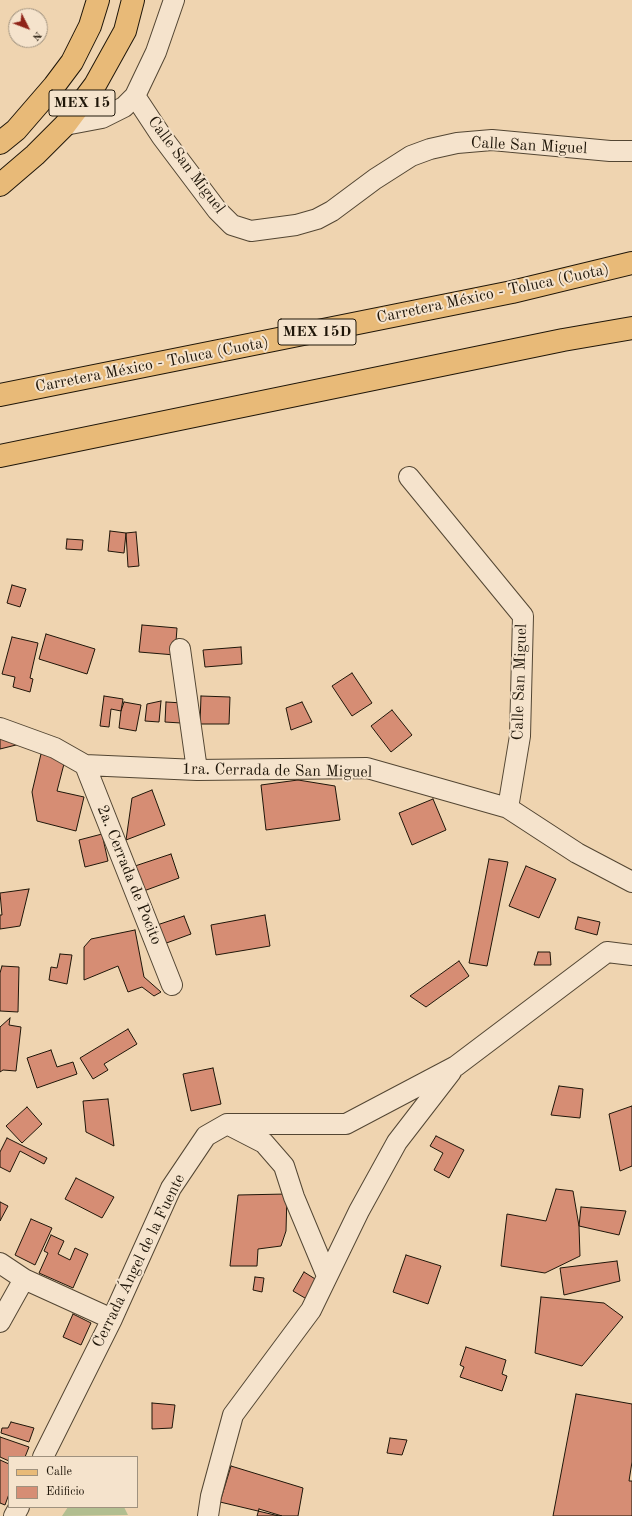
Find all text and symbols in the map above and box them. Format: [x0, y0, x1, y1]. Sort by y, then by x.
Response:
north arrow [8, 8, 48, 48]
text: N [30, 29, 43, 42]
road number: MEX 15 [49, 90, 115, 116]
street label: Calle San Miguel [143, 113, 229, 217]
street label: Calle San Miguel [470, 133, 588, 159]
street label: Carretera México - Toluca (Cuota) [375, 260, 611, 328]
road number: MEX 15D [278, 319, 356, 345]
street label: Carretera México - Toluca (Cuota) [34, 333, 270, 397]
street label: Calle San Miguel [508, 623, 532, 741]
street label: 1ra. Cerrada de San Miguel [182, 760, 372, 782]
street label: 2a. Cerrada de Pocito [92, 802, 166, 948]
street label: Cerrada Ángel de la Fuente [89, 1171, 189, 1351]
legend [8, 1456, 138, 1508]
text: Calle [46, 1466, 72, 1478]
text: Edificio [46, 1486, 85, 1498]

